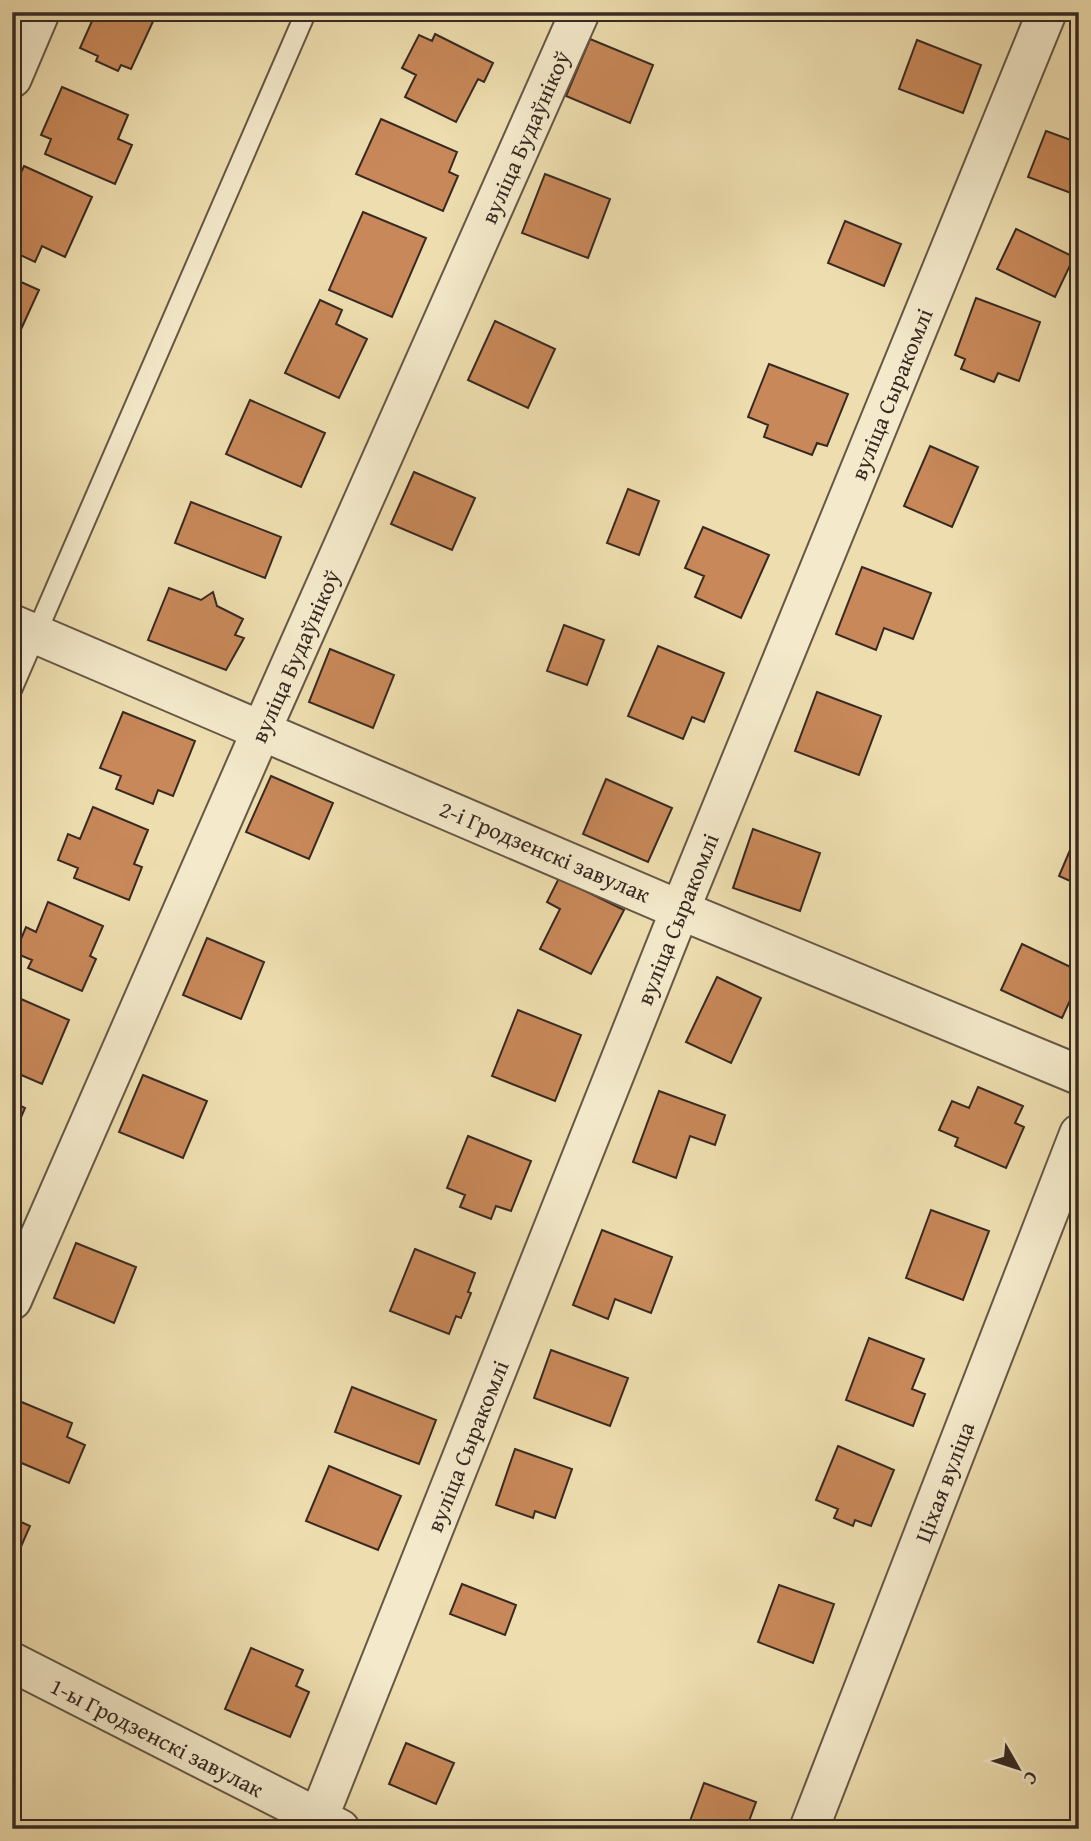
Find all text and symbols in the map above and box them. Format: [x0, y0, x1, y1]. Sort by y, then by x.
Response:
street label: вуліца Будаўнікоў [472, 45, 578, 229]
street label: вуліца Сыракомлі [842, 303, 940, 485]
street label: вуліца Будаўнікоў [242, 564, 348, 748]
street label: 2-і Гродзенскі завулак [435, 792, 655, 910]
street label: вуліца Сыракомлі [628, 828, 726, 1010]
street label: вуліца Сыракомлі [418, 1355, 516, 1537]
street label: Ціхая вуліца [906, 1417, 982, 1547]
street label: 1-ы Гродзенскі завулак [45, 1669, 269, 1805]
north arrow [982, 1732, 1052, 1802]
text: С [1017, 1766, 1045, 1792]

